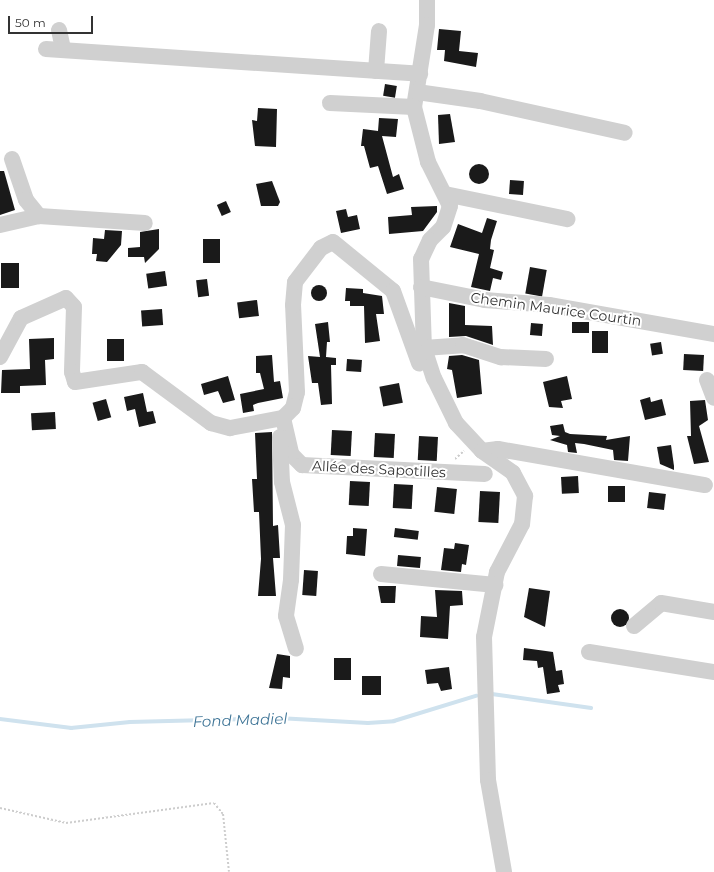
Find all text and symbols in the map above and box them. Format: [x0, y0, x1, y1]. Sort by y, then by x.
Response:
scale bar [10, 8, 95, 34]
text: 50 m [15, 15, 46, 30]
street label: Chemin Maurice Courtin [470, 289, 642, 329]
street label: Allée des Sapotilles [312, 457, 446, 481]
water label: Fond Madiel [192, 709, 288, 731]

